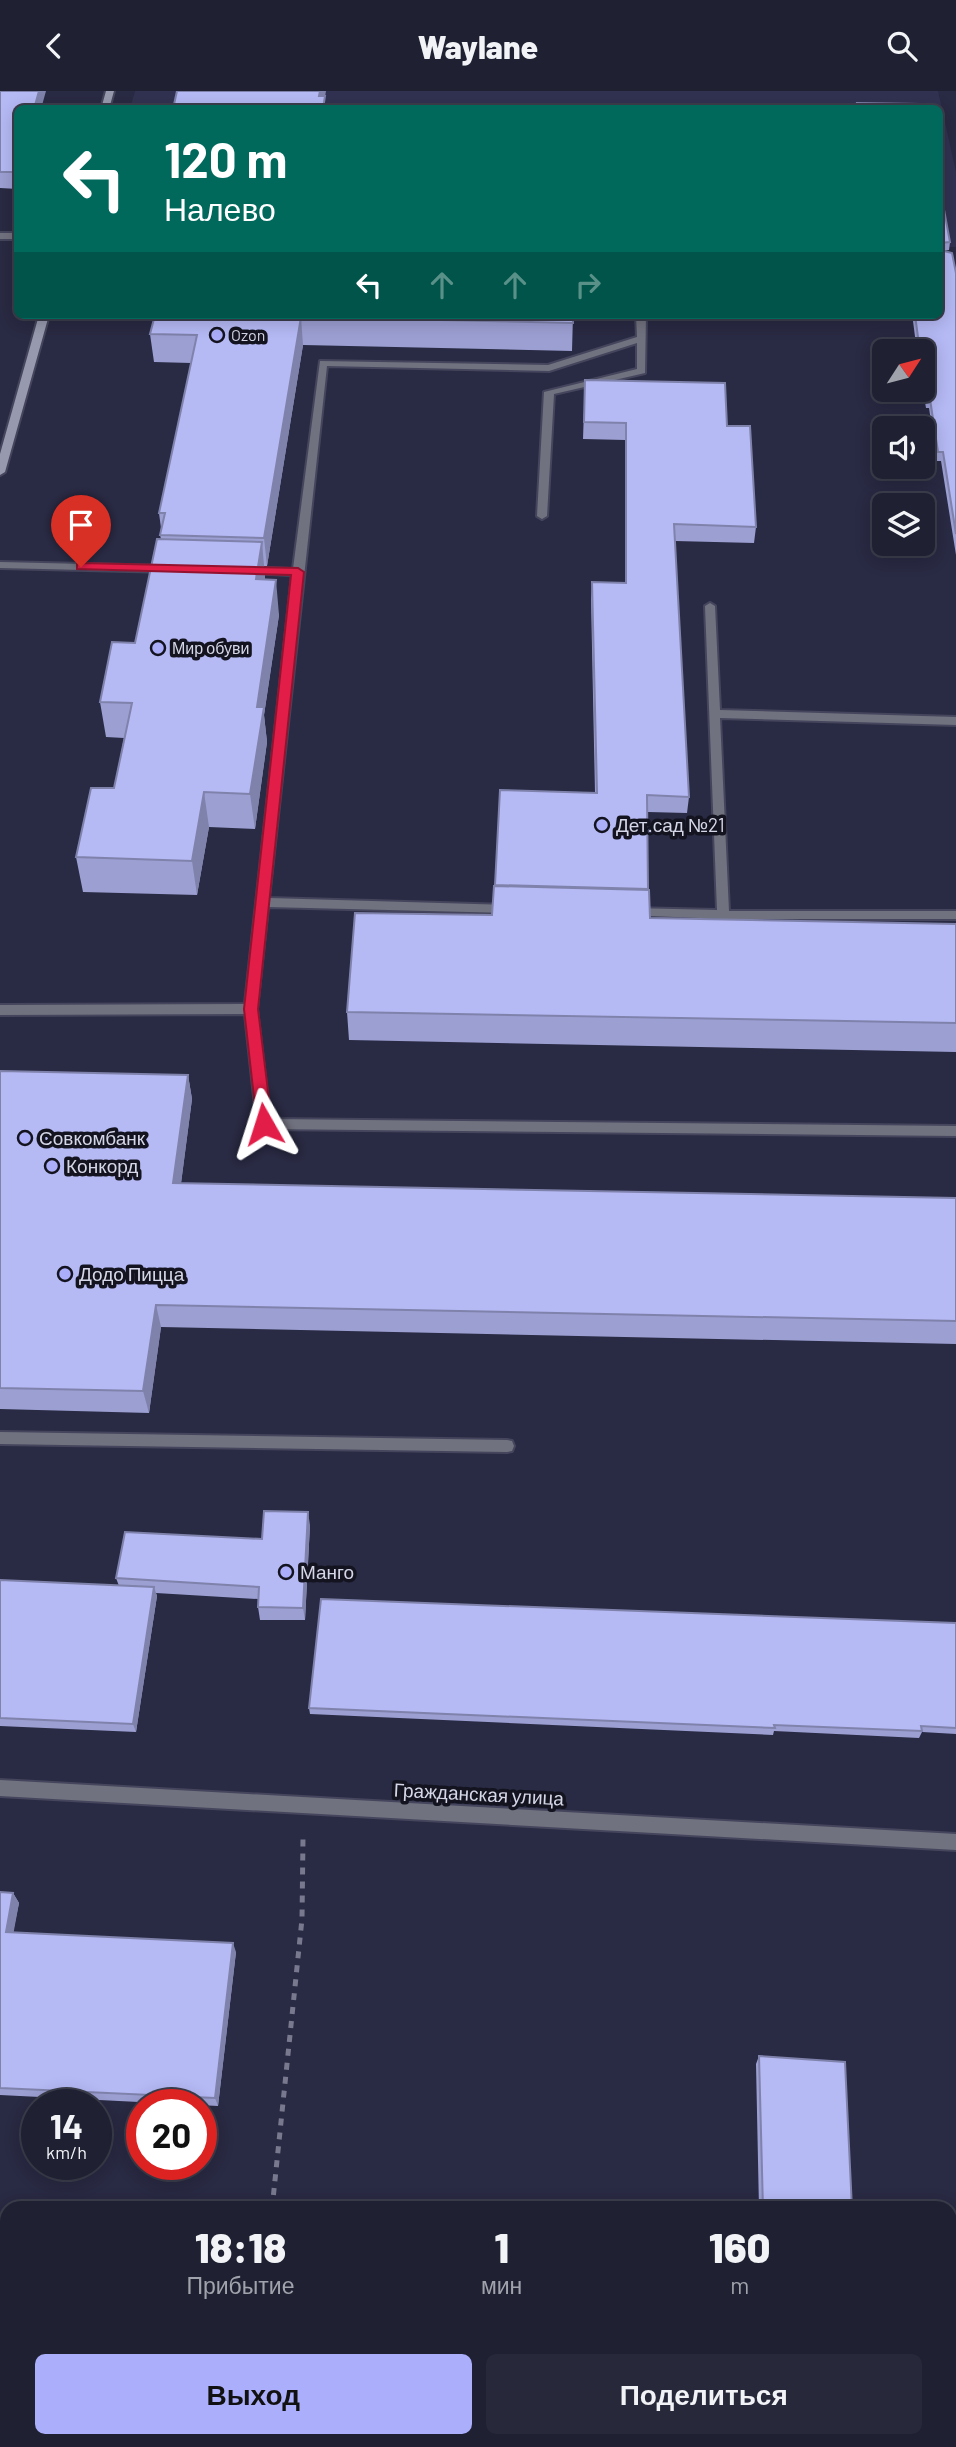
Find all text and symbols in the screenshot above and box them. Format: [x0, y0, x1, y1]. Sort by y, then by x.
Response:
icon: back [35, 27, 73, 65]
text: Waylane [418, 27, 538, 65]
icon: search [883, 27, 921, 65]
text: 120 m [164, 129, 287, 188]
icon: left [49, 133, 140, 224]
text: Налево [164, 189, 276, 227]
icon: left [350, 266, 388, 304]
icon: ahead [423, 266, 461, 304]
icon: ahead [496, 266, 534, 304]
icon: right [569, 266, 607, 304]
place label: Ozon [231, 325, 265, 344]
marker: Ozon [209, 327, 225, 343]
north arrow [872, 339, 934, 403]
map controls [872, 339, 935, 556]
button: sound [872, 416, 935, 479]
button: layers [872, 493, 935, 556]
pin [51, 495, 111, 567]
icon: arrive [62, 506, 100, 544]
place label: Мир обуви [172, 638, 250, 657]
marker: Мир обуви [150, 640, 166, 656]
place label: Дет.сад №21 [616, 813, 725, 836]
marker: Дет.сад №21 [594, 817, 610, 833]
position arrow [227, 1087, 301, 1161]
place label: Совкомбанк [39, 1126, 146, 1149]
marker: Совкомбанк [17, 1130, 33, 1146]
place label: Конкорд [66, 1154, 138, 1177]
marker: Конкорд [44, 1158, 60, 1174]
place label: Додо Пицца [79, 1262, 185, 1285]
marker: Додо Пицца [57, 1266, 73, 1282]
place label: Манго [300, 1560, 354, 1583]
marker: Манго [278, 1564, 294, 1580]
street label: Гражданская улица [393, 1778, 565, 1809]
speed limit sign: 20 [126, 2089, 217, 2180]
text: 14 [50, 2104, 83, 2146]
text: km/h [46, 2141, 87, 2163]
text: 18:18 [195, 2221, 286, 2271]
text: 1 [494, 2221, 509, 2271]
text: 160 [709, 2221, 771, 2271]
text: Прибытие [186, 2271, 295, 2299]
text: мин [481, 2271, 522, 2299]
text: m [730, 2271, 749, 2299]
button: Выход [35, 2354, 472, 2434]
button: Поделиться [486, 2354, 922, 2434]

